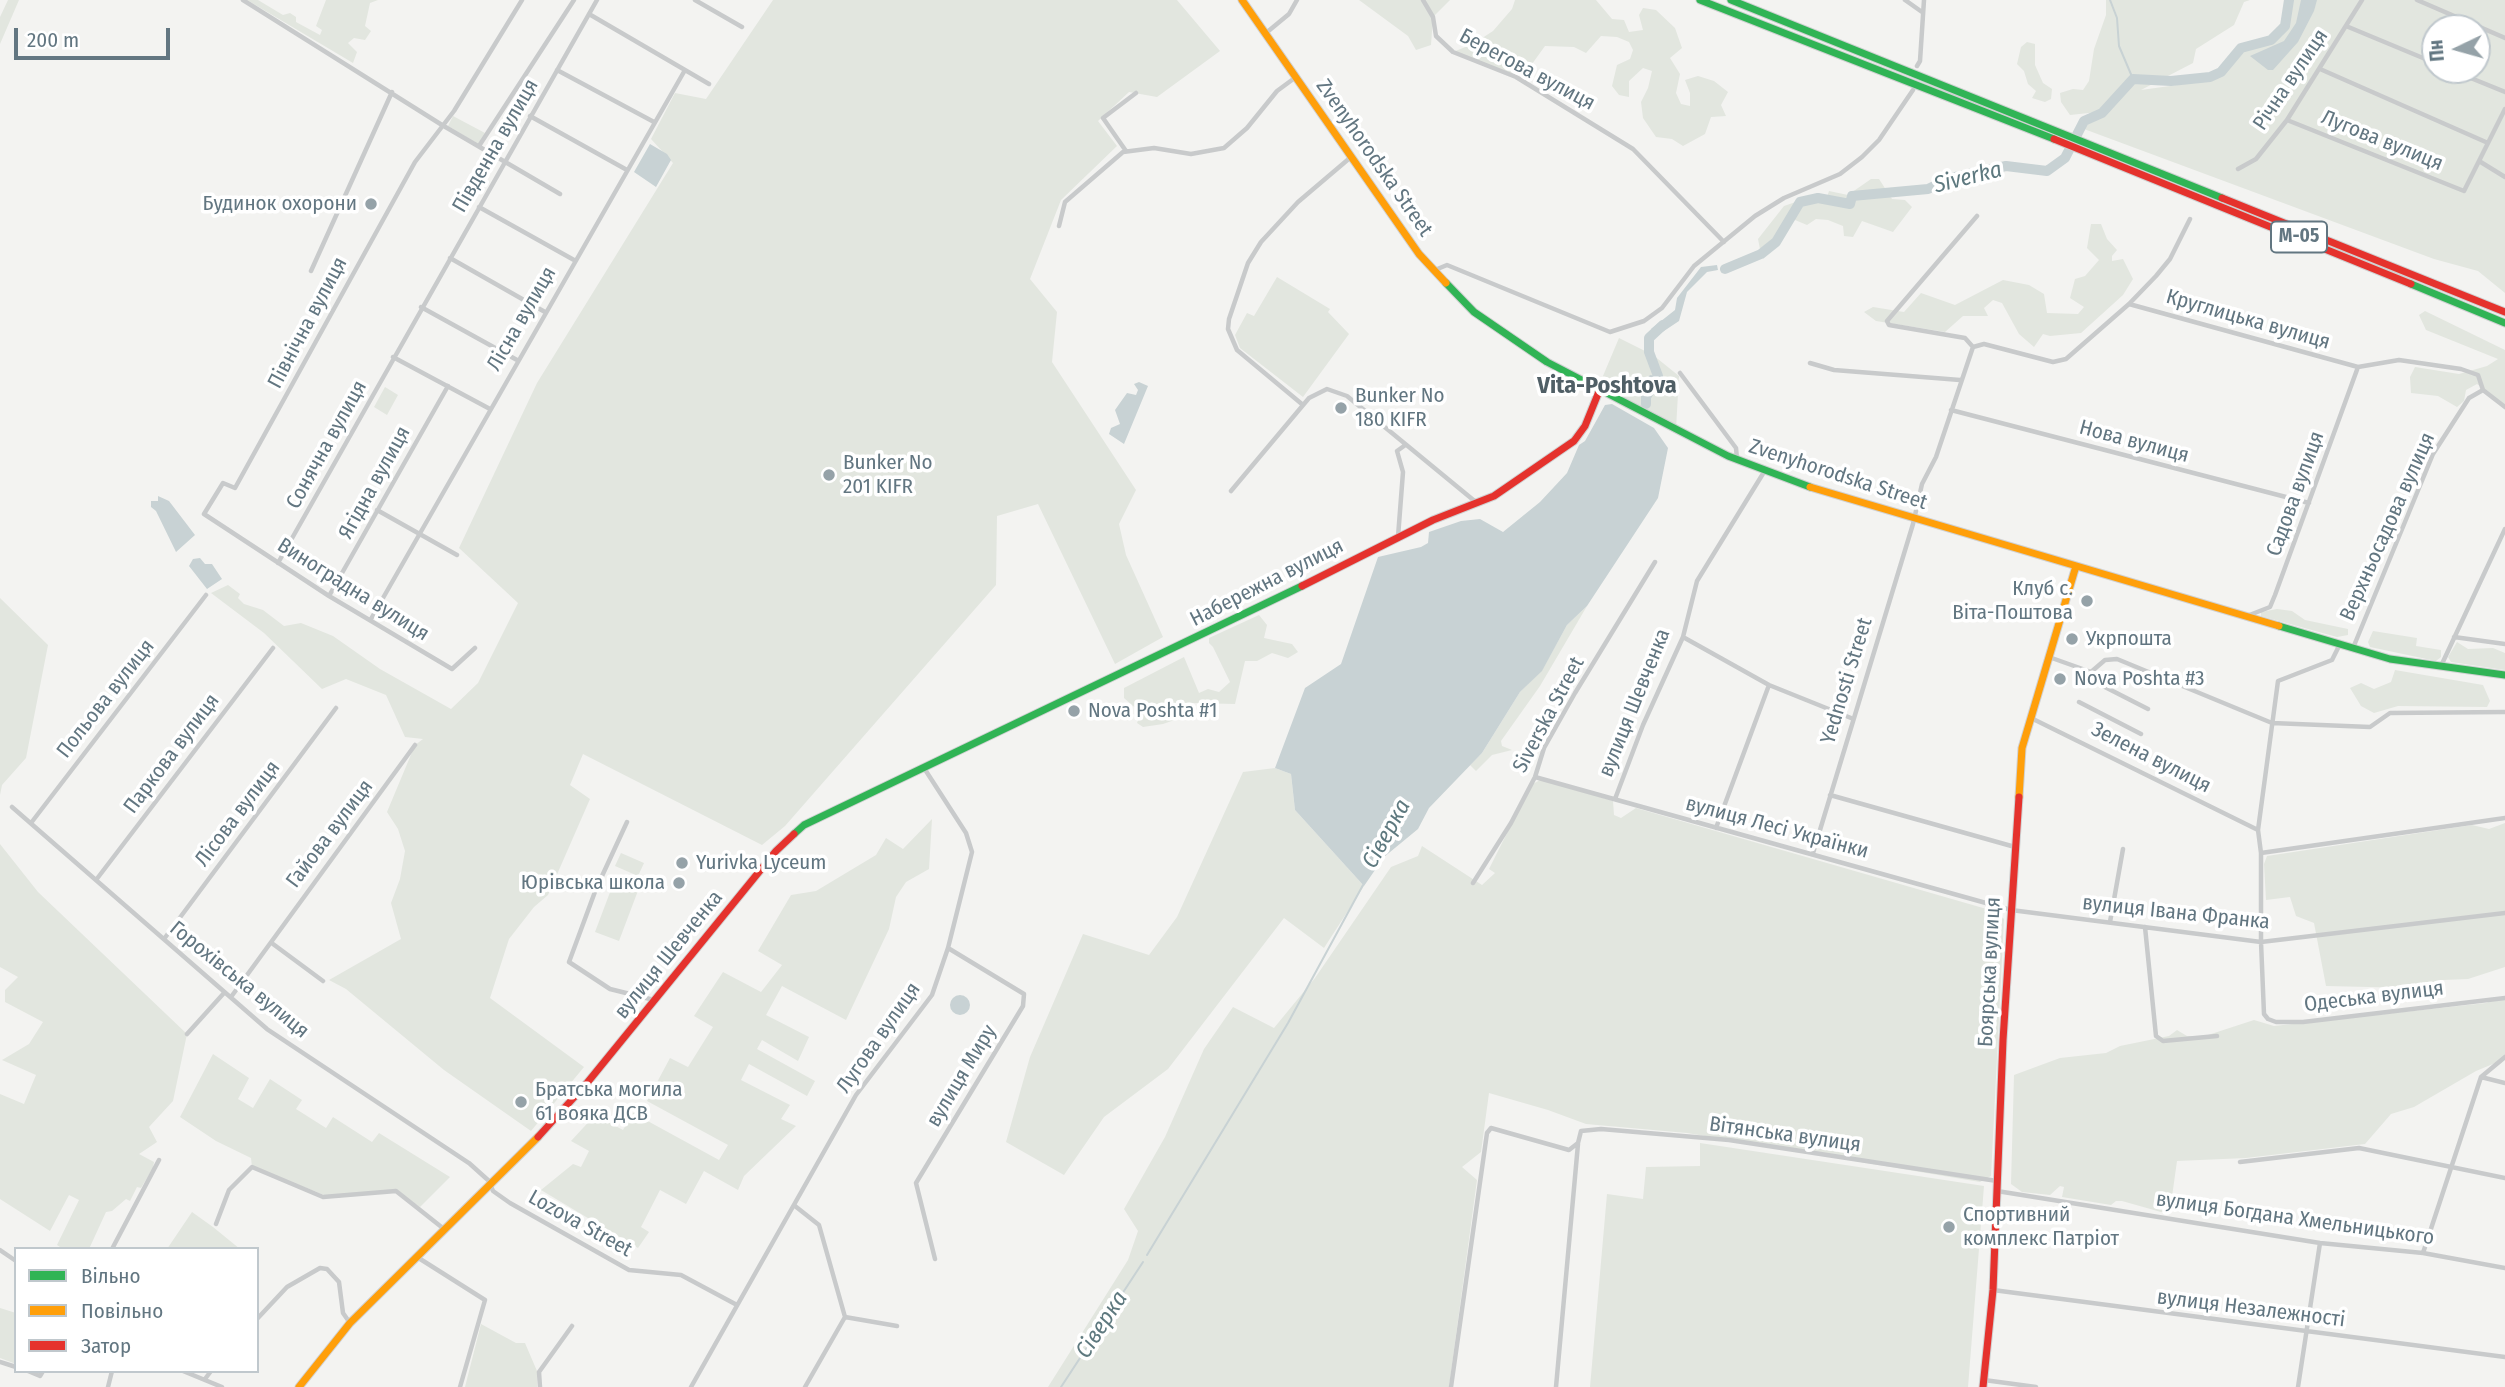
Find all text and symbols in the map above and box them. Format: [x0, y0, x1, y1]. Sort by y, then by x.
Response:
scale bar [18, 14, 173, 58]
north arrow [2421, 14, 2491, 84]
street label: Берегова вулиця [1455, 24, 1599, 116]
street label: Річна вулиця [2248, 25, 2334, 135]
text: 200 m [27, 27, 79, 53]
text: Пн [2424, 39, 2449, 62]
street label: Південна вулиця [448, 75, 544, 217]
street label: Zvenyhorodska Street [1310, 75, 1438, 241]
street label: Лугова вулиця [2318, 105, 2446, 177]
water label: Siverka [1931, 156, 2005, 200]
place label: Будинок охорони [202, 191, 357, 217]
marker: Будинок охорони [363, 196, 379, 212]
road number: М-05 [2271, 221, 2327, 252]
street label: Північна вулиця [263, 253, 353, 393]
street label: Лісна вулиця [482, 262, 562, 376]
street label: Круглицька вулиця [2163, 285, 2333, 355]
district label: Vita-Poshtova [1537, 372, 1677, 400]
street label: Сонячна вулиця [281, 376, 373, 514]
place label: Bunker No 180 KIFR [1355, 383, 1445, 433]
marker: Bunker No 180 KIFR [1333, 400, 1349, 416]
street label: Нова вулиця [2076, 415, 2192, 469]
street label: Ягідна вулиця [334, 422, 416, 544]
street label: Садова вулиця [2262, 428, 2330, 560]
street label: Верхньосадова вулиця [2335, 429, 2441, 625]
street label: Zvenyhorodska Street [1746, 434, 1930, 516]
place label: Bunker No 201 KIFR [843, 450, 933, 500]
marker: Bunker No 201 KIFR [821, 467, 837, 483]
street label: Виноградна вулиця [272, 533, 434, 647]
street label: Набережна вулиця [1186, 534, 1348, 632]
place label: Клуб с. Віта-Поштова [1952, 576, 2073, 626]
marker: Клуб с. Віта-Поштова [2079, 593, 2095, 609]
street label: Yednosti Street [1816, 615, 1878, 747]
street label: вулиця Шевченка [1594, 625, 1676, 781]
place label: Укрпошта [2086, 626, 2172, 652]
marker: Укрпошта [2064, 631, 2080, 647]
street label: Польова вулиця [52, 635, 160, 763]
street label: Siverska Street [1508, 653, 1590, 777]
place label: Nova Poshta #3 [2074, 666, 2205, 692]
marker: Nova Poshta #3 [2052, 671, 2068, 687]
street label: Паркова вулиця [119, 689, 225, 819]
place label: Nova Poshta #1 [1088, 698, 1217, 724]
marker: Nova Poshta #1 [1066, 703, 1082, 719]
street label: Зелена вулиця [2087, 717, 2215, 799]
street label: Лісова вулиця [190, 756, 286, 872]
street label: Гайова вулиця [281, 775, 379, 893]
street label: вулиця Лесі Українки [1683, 791, 1871, 865]
water label: Сіверка [1357, 795, 1417, 873]
place label: Yurivka Lyceum [696, 850, 826, 876]
marker: Yurivka Lyceum [674, 855, 690, 871]
place label: Юрівська школа [521, 870, 665, 896]
marker: Юрівська школа [671, 875, 687, 891]
street label: вулиця Шевченка [610, 886, 728, 1024]
street label: вулиця Івана Франка [2081, 891, 2271, 935]
street label: Боярська вулиця [1973, 896, 2007, 1048]
street label: Горохівська вулиця [164, 916, 314, 1044]
street label: Одеська вулиця [2303, 976, 2445, 1018]
street label: Лугова вулиця [832, 978, 926, 1098]
street label: вулиця Миру [922, 1020, 1002, 1132]
place label: Братська могила 61 вояка ДСВ [535, 1077, 683, 1127]
marker: Братська могила 61 вояка ДСВ [513, 1094, 529, 1110]
street label: Вітянська вулиця [1708, 1112, 1862, 1158]
street label: Lozova Street [524, 1185, 636, 1263]
street label: вулиця Богдана Хмельницького [2154, 1187, 2436, 1251]
place label: Спортивний комплекс Патріот [1963, 1202, 2119, 1252]
marker: Спортивний комплекс Патріот [1941, 1219, 1957, 1235]
legend [14, 1247, 259, 1373]
text: Вільно [81, 1263, 141, 1289]
street label: вулиця Незалежності [2155, 1285, 2347, 1333]
water label: Сіверка [1070, 1286, 1134, 1364]
text: Повільно [81, 1298, 163, 1324]
text: Затор [81, 1333, 131, 1359]

